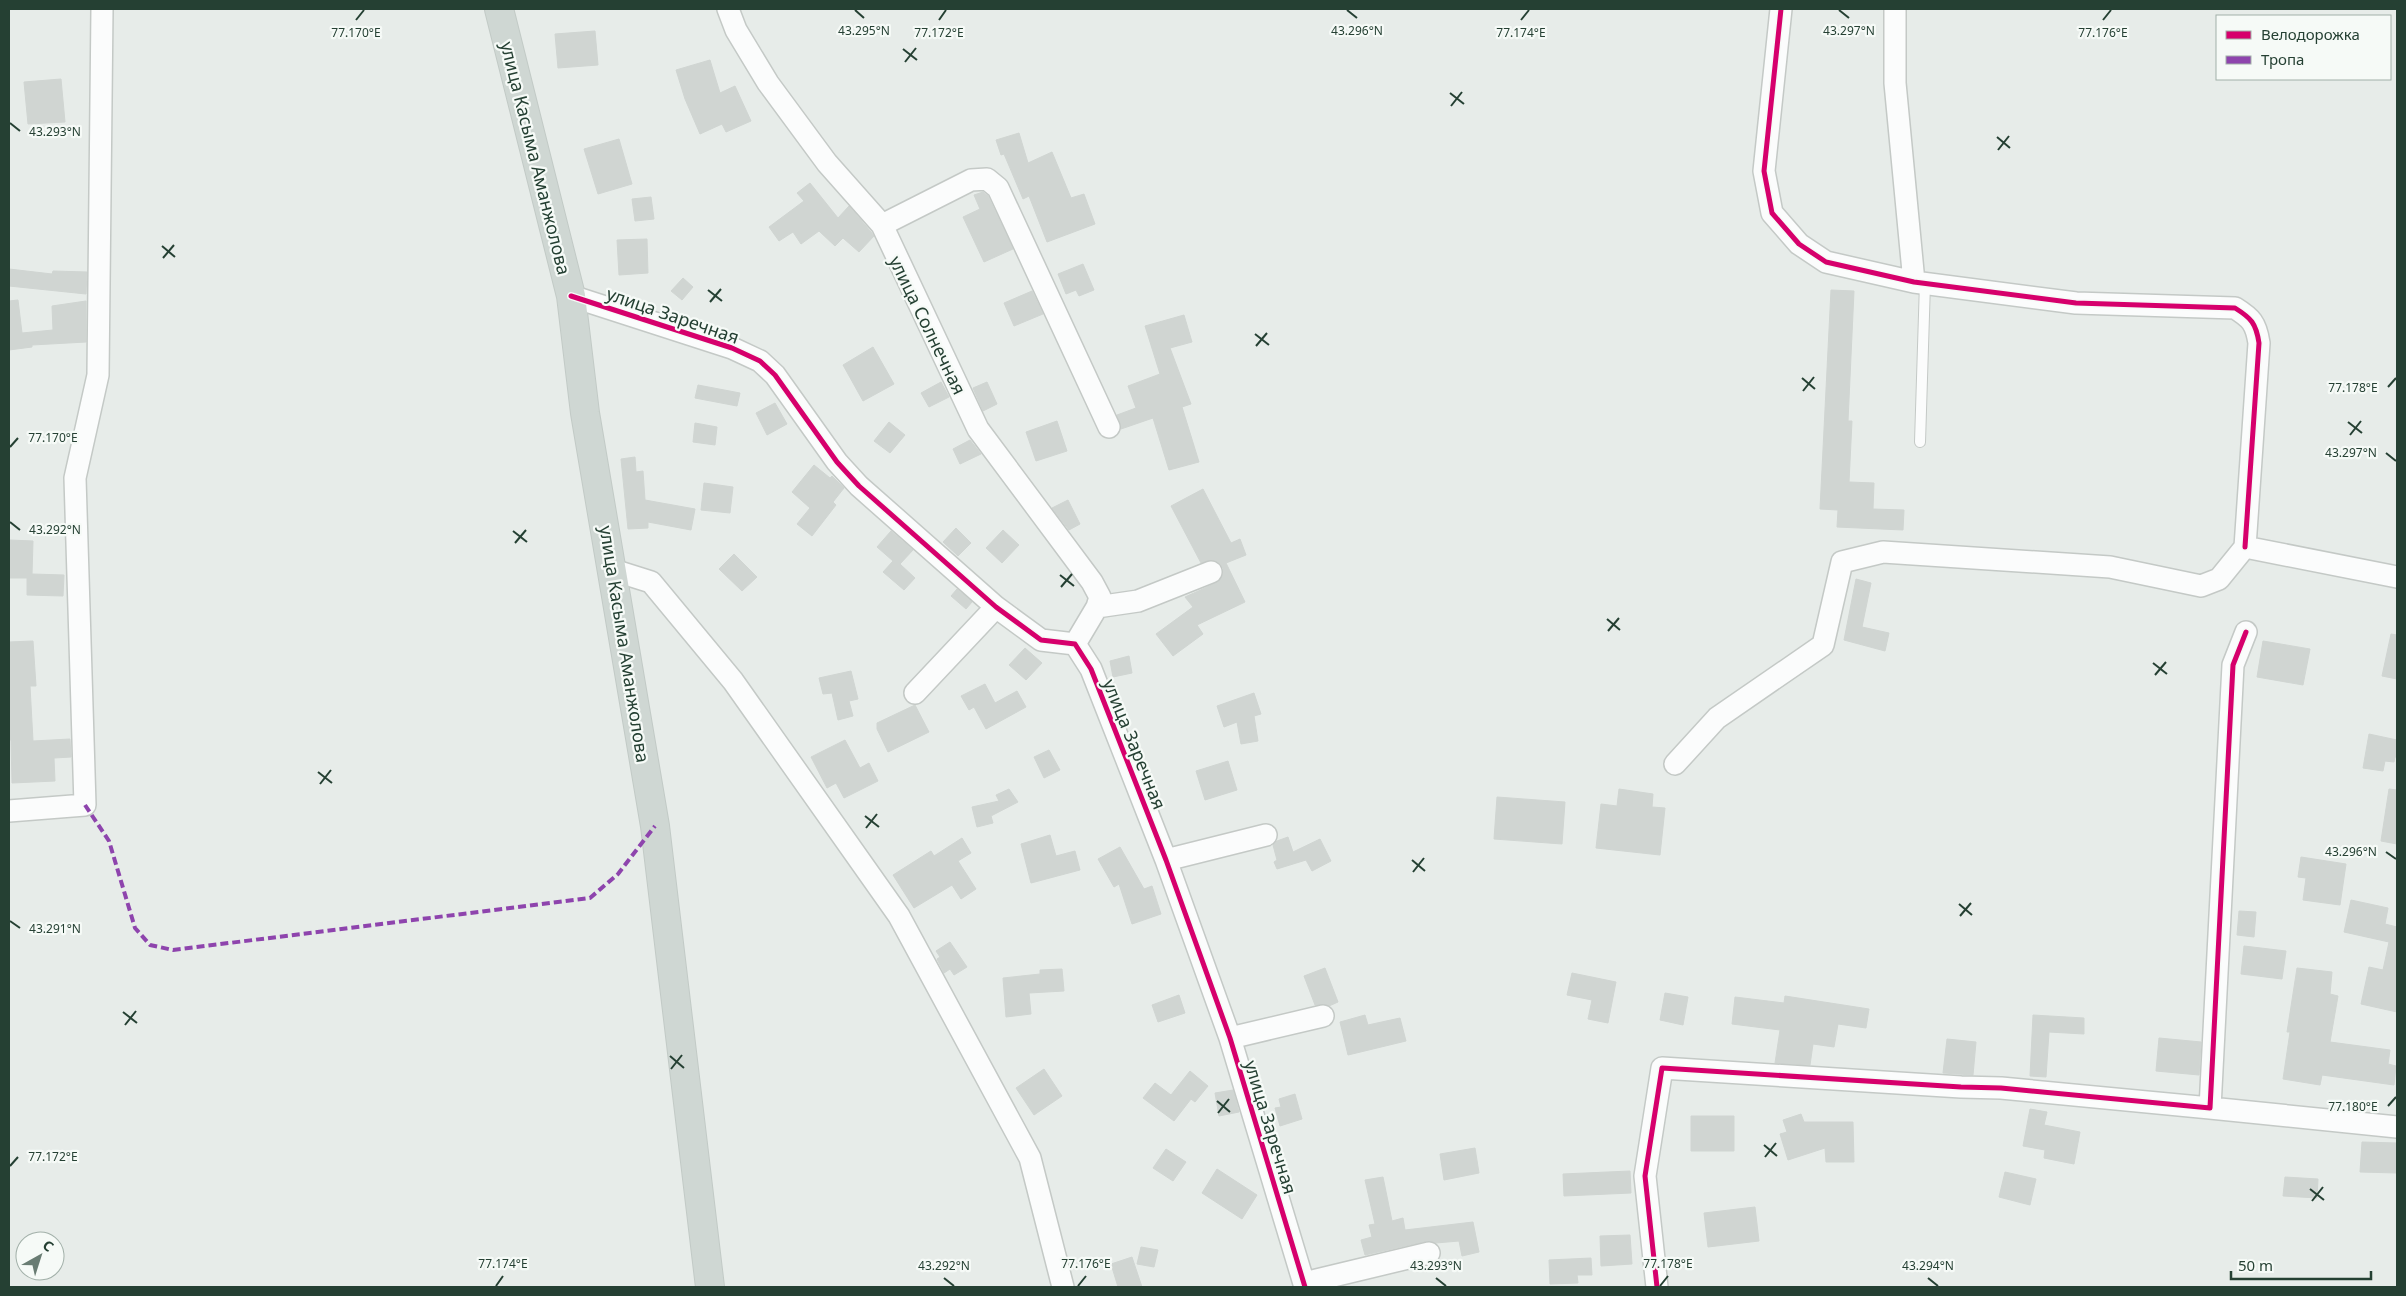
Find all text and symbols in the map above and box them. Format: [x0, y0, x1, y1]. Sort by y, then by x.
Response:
legend [2216, 15, 2391, 80]
text: 43.295°N [838, 22, 890, 39]
text: 43.296°N [1331, 22, 1383, 39]
text: 43.297°N [1823, 22, 1875, 39]
text: 77.170°E [331, 24, 381, 41]
text: 77.172°E [914, 24, 964, 41]
text: 77.174°E [1496, 24, 1546, 41]
text: 77.176°E [2078, 24, 2128, 41]
text: Велодорожка [2261, 24, 2360, 44]
street label: улица Касыма Аманжолова [495, 39, 577, 277]
text: Тропа [2261, 49, 2304, 69]
text: 43.293°N [29, 123, 81, 140]
street label: улица Солнечная [884, 252, 972, 398]
street label: улица Заречная [603, 281, 743, 349]
text: 77.178°E [2328, 379, 2378, 396]
text: 77.170°E [28, 429, 78, 446]
text: 43.297°N [2325, 444, 2377, 461]
text: 43.292°N [29, 521, 81, 538]
street label: улица Касыма Аманжолова [594, 524, 656, 764]
street label: улица Заречная [1098, 675, 1172, 813]
text: 43.296°N [2325, 843, 2377, 860]
text: 43.291°N [29, 920, 81, 937]
street label: улица Заречная [1239, 1057, 1303, 1197]
text: 77.180°E [2328, 1098, 2378, 1115]
text: 77.172°E [28, 1148, 78, 1165]
north arrow [15, 1231, 65, 1281]
text: С [39, 1235, 58, 1256]
scale bar [2231, 1248, 2371, 1280]
text: 77.174°E [478, 1255, 528, 1272]
text: 77.176°E [1061, 1255, 1111, 1272]
text: 77.178°E [1643, 1255, 1693, 1272]
text: 50 m [2238, 1255, 2273, 1275]
text: 43.292°N [918, 1257, 970, 1274]
text: 43.293°N [1410, 1257, 1462, 1274]
text: 43.294°N [1902, 1257, 1954, 1274]

